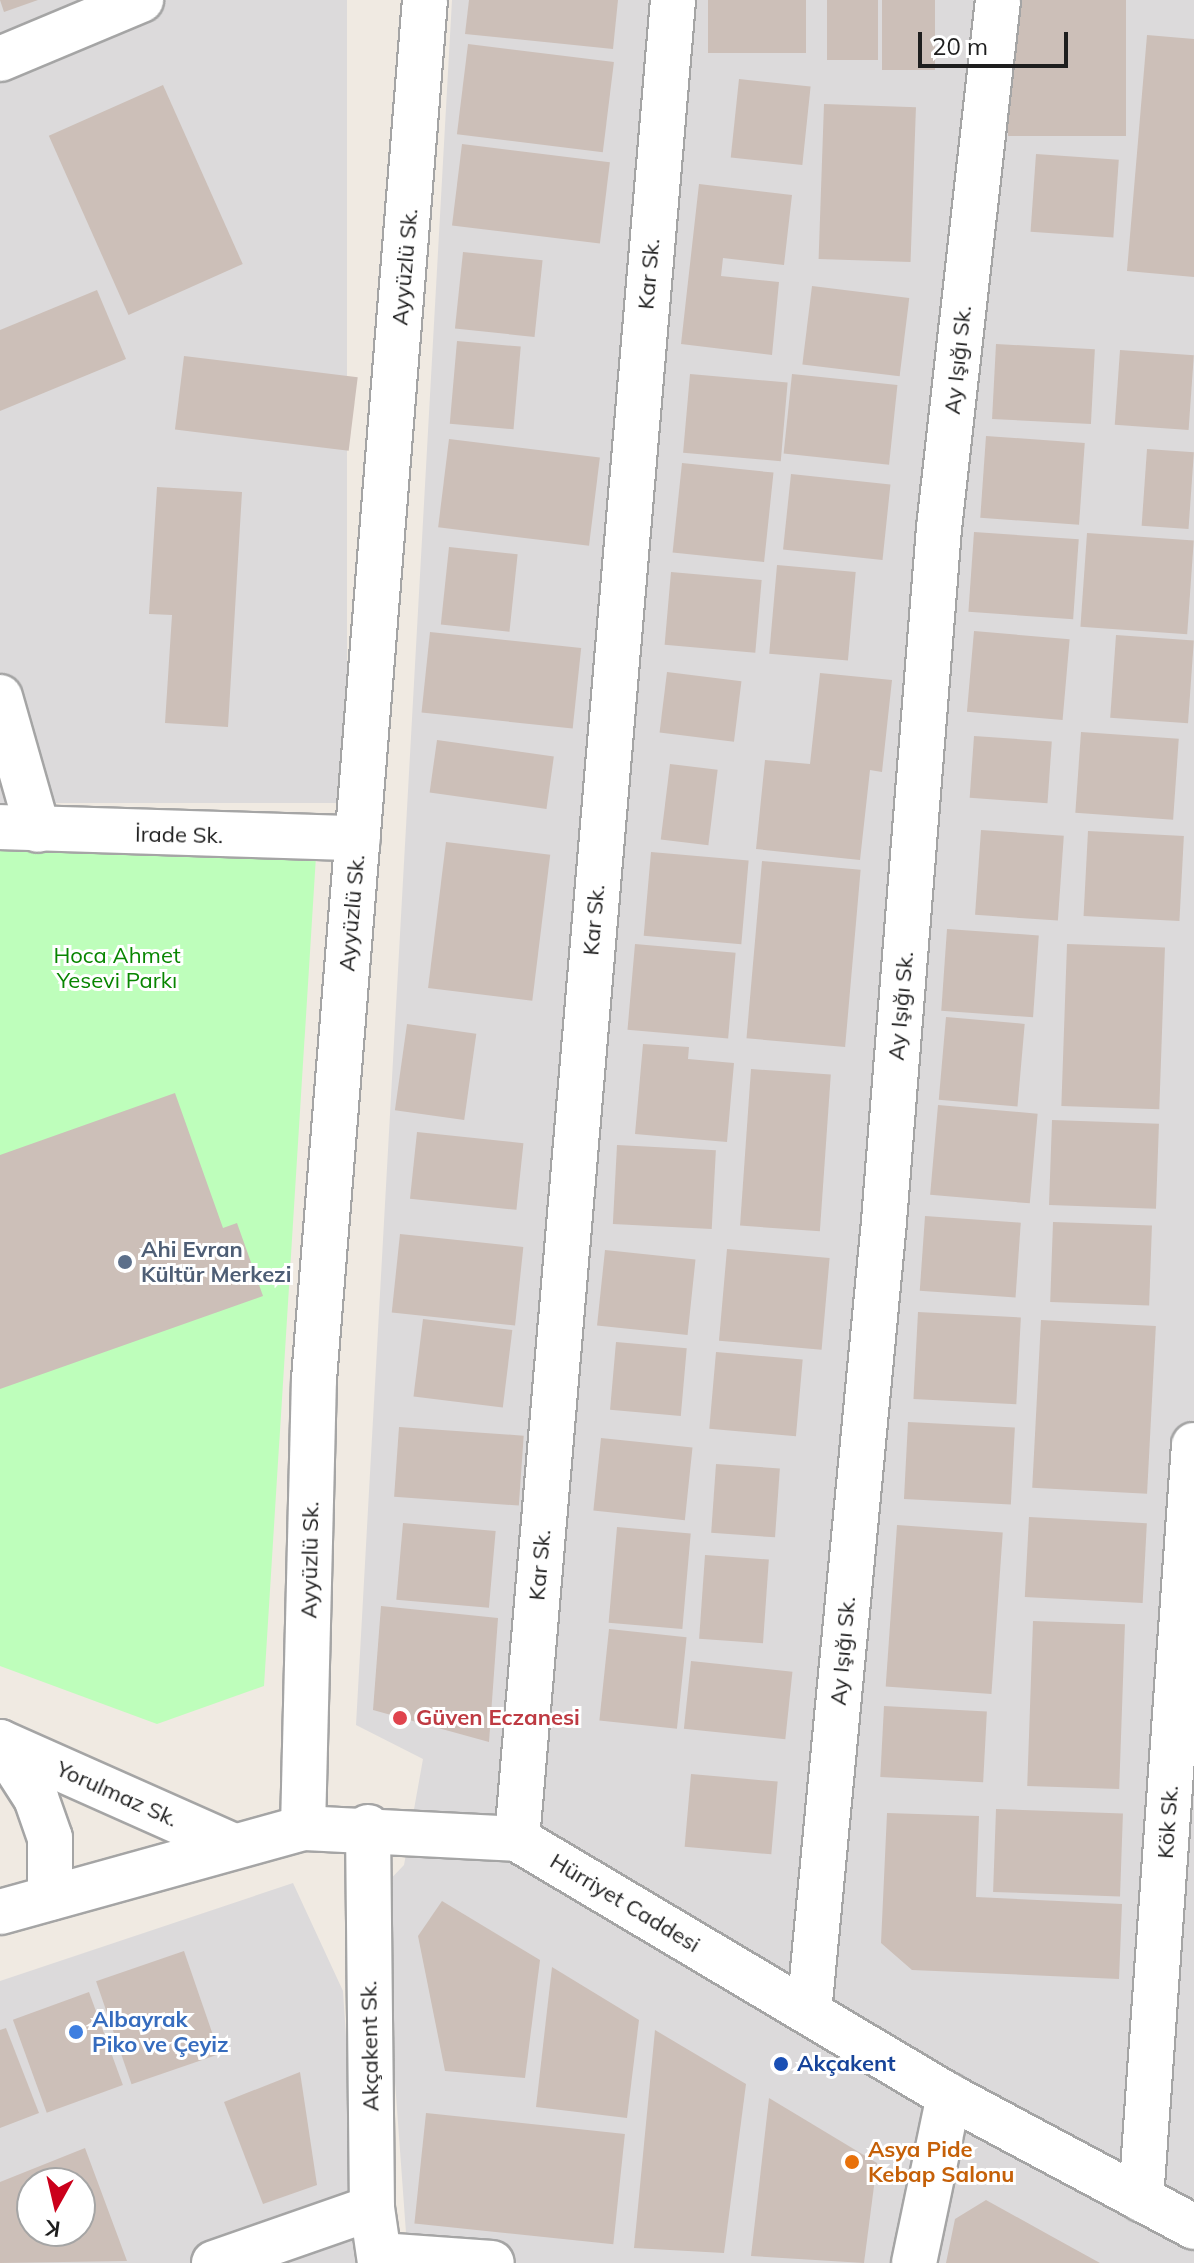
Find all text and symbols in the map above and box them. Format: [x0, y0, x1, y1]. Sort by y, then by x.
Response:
scale bar [922, 16, 1072, 66]
text: 20 m [932, 31, 988, 61]
street label: Ayyüzlü Sk. [387, 207, 423, 327]
street label: Kar Sk. [633, 237, 665, 311]
street label: Ay Işığı Sk. [939, 304, 977, 416]
street label: İrade Sk. [135, 821, 223, 849]
street label: Ayyüzlü Sk. [334, 853, 370, 973]
street label: Kar Sk. [578, 883, 610, 957]
park label: Hoca Ahmet Yesevi Parkı [53, 942, 181, 994]
street label: Ay Işığı Sk. [883, 950, 919, 1062]
place label: Ahi Evran Kültür Merkezi [141, 1236, 291, 1288]
marker: Ahi Evran Kültür Merkezi [116, 1253, 134, 1271]
street label: Ayyüzlü Sk. [296, 1501, 324, 1619]
street label: Kar Sk. [524, 1528, 556, 1602]
street label: Ay Işığı Sk. [825, 1595, 861, 1707]
place label: Güven Eczanesi [416, 1705, 580, 1731]
marker: Güven Eczanesi [391, 1709, 409, 1727]
street label: Yorulmaz Sk. [52, 1755, 182, 1833]
street label: Kök Sk. [1152, 1784, 1184, 1860]
street label: Hürriyet Caddesi [545, 1848, 705, 1958]
street label: Akçakent Sk. [356, 1980, 384, 2112]
place label: Albayrak Piko ve Çeyiz [92, 2006, 229, 2058]
marker: Albayrak Piko ve Çeyiz [67, 2023, 85, 2041]
place label: Akçakent [797, 2051, 896, 2077]
marker: Akçakent [772, 2055, 790, 2073]
place label: Asya Pide Kebap Salonu [868, 2136, 1014, 2188]
marker: Asya Pide Kebap Salonu [843, 2153, 861, 2171]
north arrow [16, 2167, 96, 2247]
text: K [44, 2214, 62, 2244]

